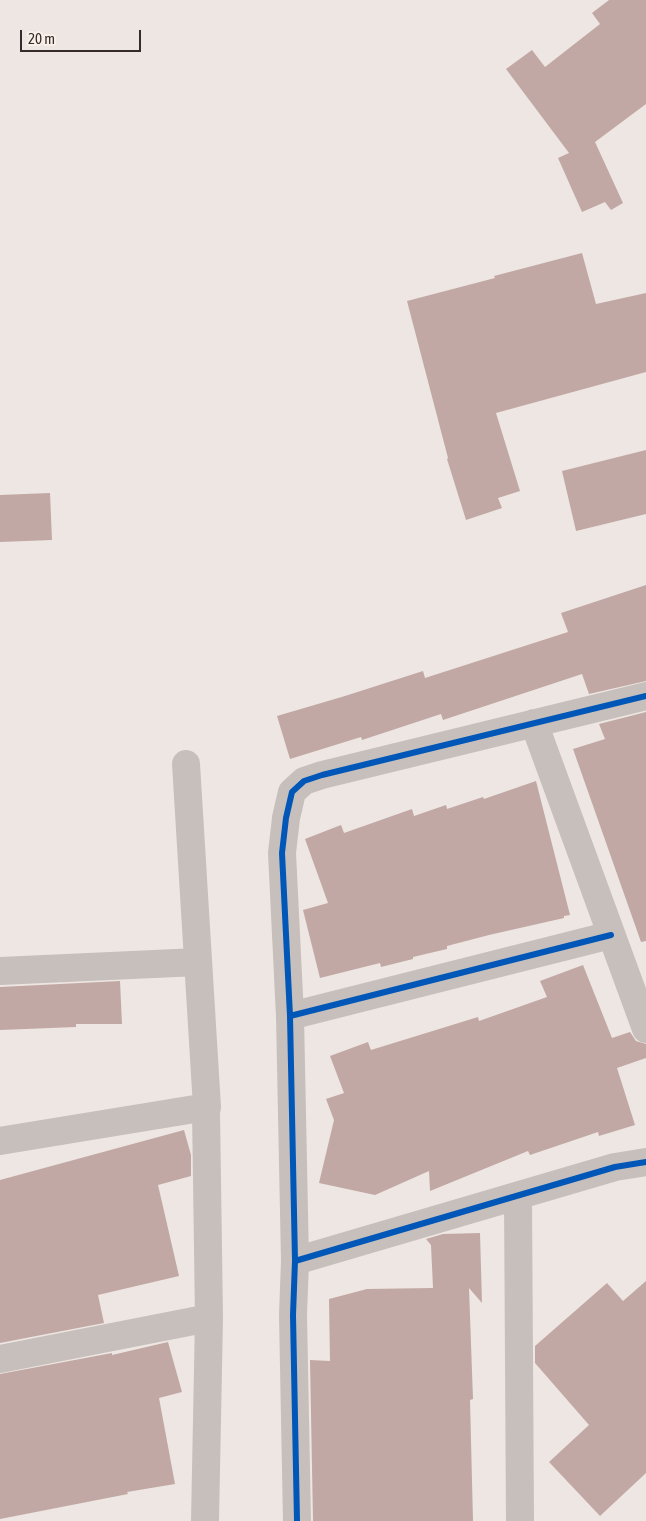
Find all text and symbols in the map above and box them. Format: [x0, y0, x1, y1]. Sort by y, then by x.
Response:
scale bar [22, 20, 144, 52]
text: 20 m [28, 30, 55, 47]

